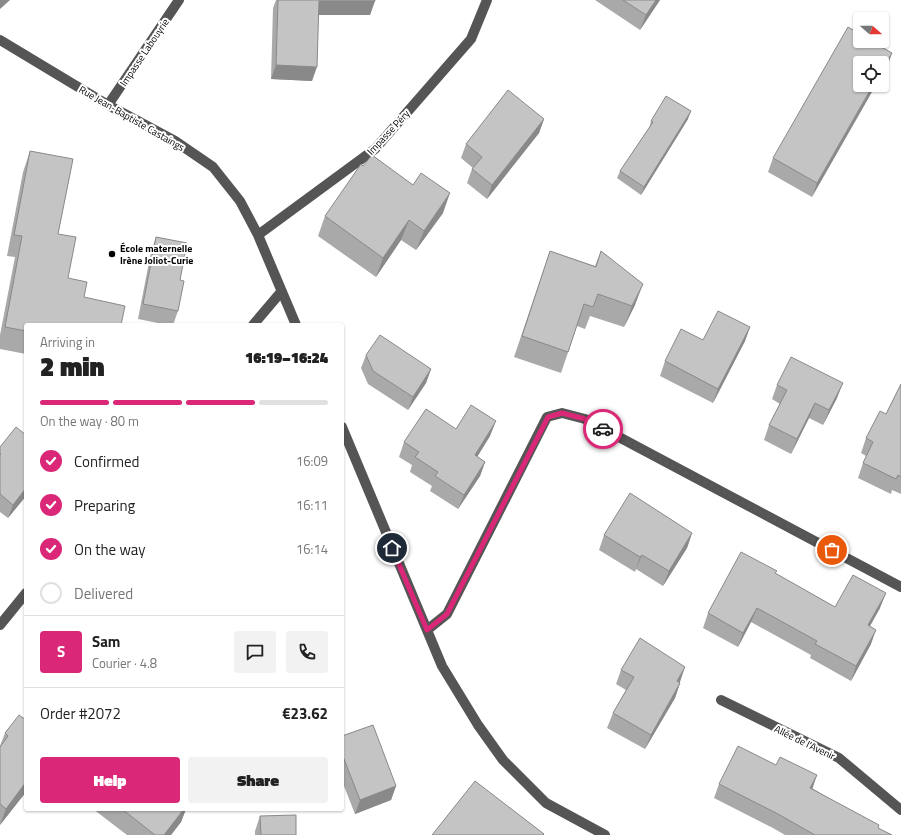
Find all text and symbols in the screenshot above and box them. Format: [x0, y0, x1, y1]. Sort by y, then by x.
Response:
north arrow [853, 12, 889, 48]
map controls [853, 12, 889, 92]
street label: Impasse Labouyrie [116, 15, 173, 89]
button: locate [853, 56, 889, 92]
street label: Rue Jean-Baptiste Castaings [76, 82, 188, 155]
street label: Impasse Péry [363, 106, 413, 158]
place label: École maternelle Irène Joliot-Curie [120, 241, 193, 268]
marker: École maternelle Irène Joliot-Curie [107, 249, 117, 259]
text: Arriving in [40, 332, 95, 352]
text: 16:19–16:24 [245, 346, 328, 369]
text: 2 min [40, 347, 105, 386]
courier [583, 409, 623, 449]
text: On the way · 80 m [40, 411, 139, 431]
icon: car [592, 418, 614, 440]
icon: check [40, 450, 62, 472]
text: Confirmed [74, 450, 139, 473]
text: 16:09 [296, 451, 328, 471]
icon: check [40, 494, 62, 516]
text: Preparing [74, 494, 135, 517]
text: 16:11 [296, 495, 328, 515]
pin [375, 531, 409, 565]
pin [815, 533, 849, 567]
icon: home [381, 537, 403, 559]
icon: check [40, 538, 62, 560]
text: On the way [74, 538, 146, 561]
text: 16:14 [296, 539, 328, 559]
icon: bag [821, 539, 843, 561]
text: Delivered [74, 582, 133, 605]
text: Sam [92, 630, 120, 653]
button: chat [234, 631, 276, 673]
button: phone [286, 631, 328, 673]
text: S [57, 640, 65, 663]
text: Courier · 4.8 [92, 653, 157, 673]
text: Order #2072 [40, 702, 121, 725]
text: €23.62 [282, 702, 328, 725]
street label: Allée de l'Avenir [772, 721, 838, 764]
button: Help [40, 757, 180, 803]
button: Share [188, 757, 328, 803]

